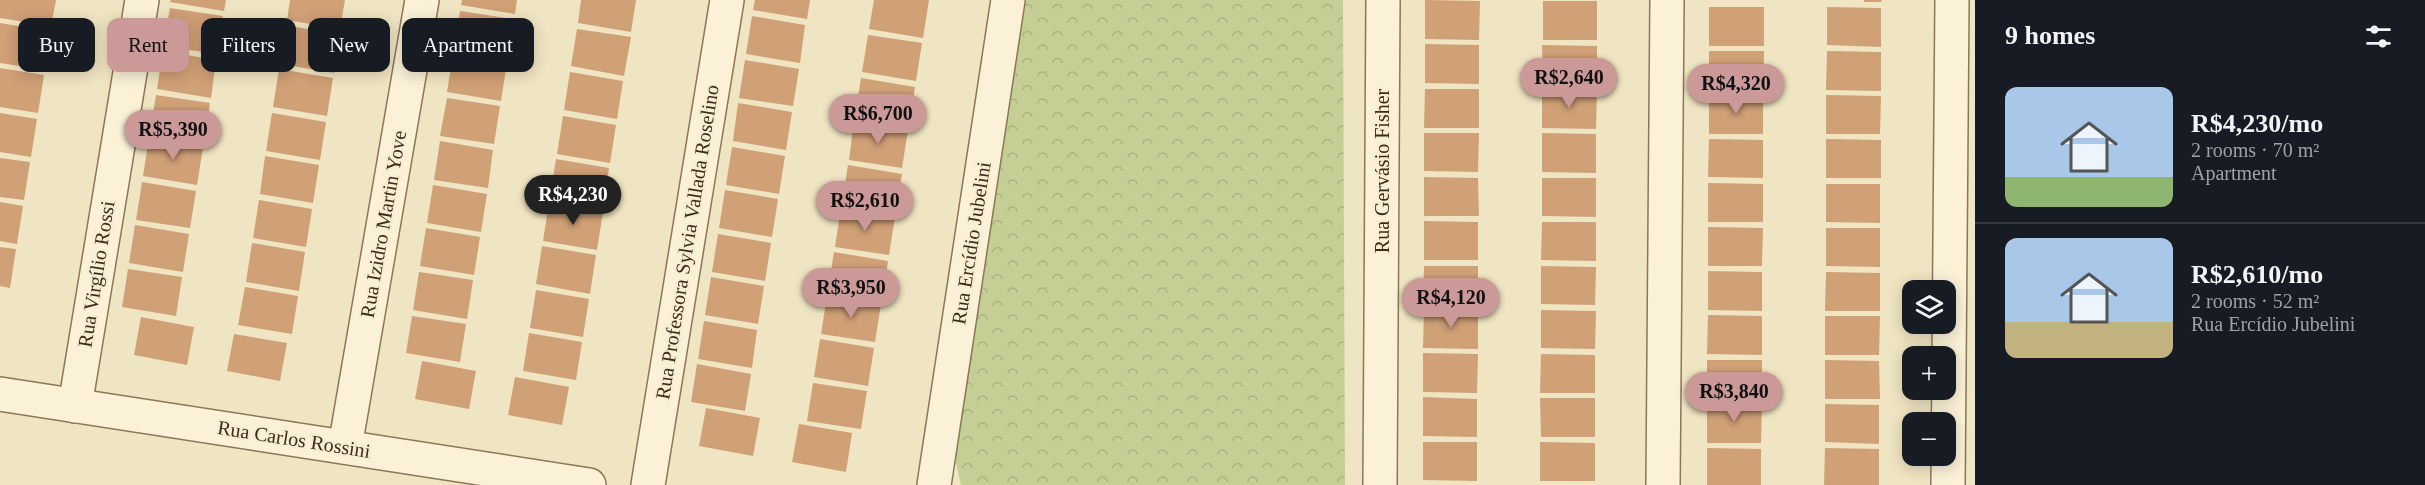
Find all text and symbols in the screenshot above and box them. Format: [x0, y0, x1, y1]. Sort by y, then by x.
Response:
chip: Buy [18, 18, 95, 72]
chip: Rent [107, 18, 189, 72]
chip: Filters [201, 18, 296, 72]
chip: New [308, 18, 390, 72]
chip: Apartment [402, 18, 534, 72]
icon: filters [2362, 20, 2395, 53]
text: 9 homes [2005, 21, 2095, 50]
pin: R$2,640 [1514, 58, 1624, 109]
pin: R$4,320 [1681, 64, 1791, 115]
text: R$2,640 [1534, 66, 1604, 88]
text: R$4,320 [1701, 72, 1771, 94]
street label: Rua Professora Sylvia Vallada Roselino [651, 83, 724, 401]
street label: Rua Gervásio Fisher [1371, 88, 1393, 253]
pin: R$6,700 [823, 94, 933, 145]
text: R$6,700 [843, 102, 913, 124]
text: R$4,230/mo [2191, 109, 2323, 138]
pin: R$5,390 [118, 110, 228, 161]
icon: home [2053, 111, 2125, 183]
text: R$5,390 [138, 118, 208, 140]
street label: Rua Izidro Martin Yove [356, 128, 410, 319]
text: 2 rooms · 70 m² [2191, 139, 2319, 161]
street label: Rua Ercídio Jubelini [947, 160, 995, 326]
text: Apartment [2191, 162, 2277, 184]
pin: R$4,230 [518, 175, 628, 226]
pin: R$2,610 [810, 181, 920, 232]
text: R$4,230 [538, 183, 608, 205]
text: R$2,610 [830, 189, 900, 211]
street label: Rua Virgílio Rossi [74, 199, 120, 349]
text: R$2,610/mo [2191, 260, 2323, 289]
icon: home [2053, 262, 2125, 334]
pin: R$3,950 [796, 268, 906, 319]
text: R$3,950 [816, 276, 886, 298]
pin: R$4,120 [1396, 278, 1506, 329]
map controls [1902, 280, 1956, 466]
button: layers [1902, 280, 1956, 334]
text: R$4,120 [1416, 286, 1486, 308]
text: 2 rooms · 52 m² [2191, 290, 2319, 312]
text: Rua Ercídio Jubelini [2191, 313, 2355, 335]
button: + [1902, 346, 1956, 400]
pin: R$3,840 [1679, 372, 1789, 423]
text: R$3,840 [1699, 380, 1769, 402]
button: − [1902, 412, 1956, 466]
street label: Rua Carlos Rossini [216, 416, 372, 462]

